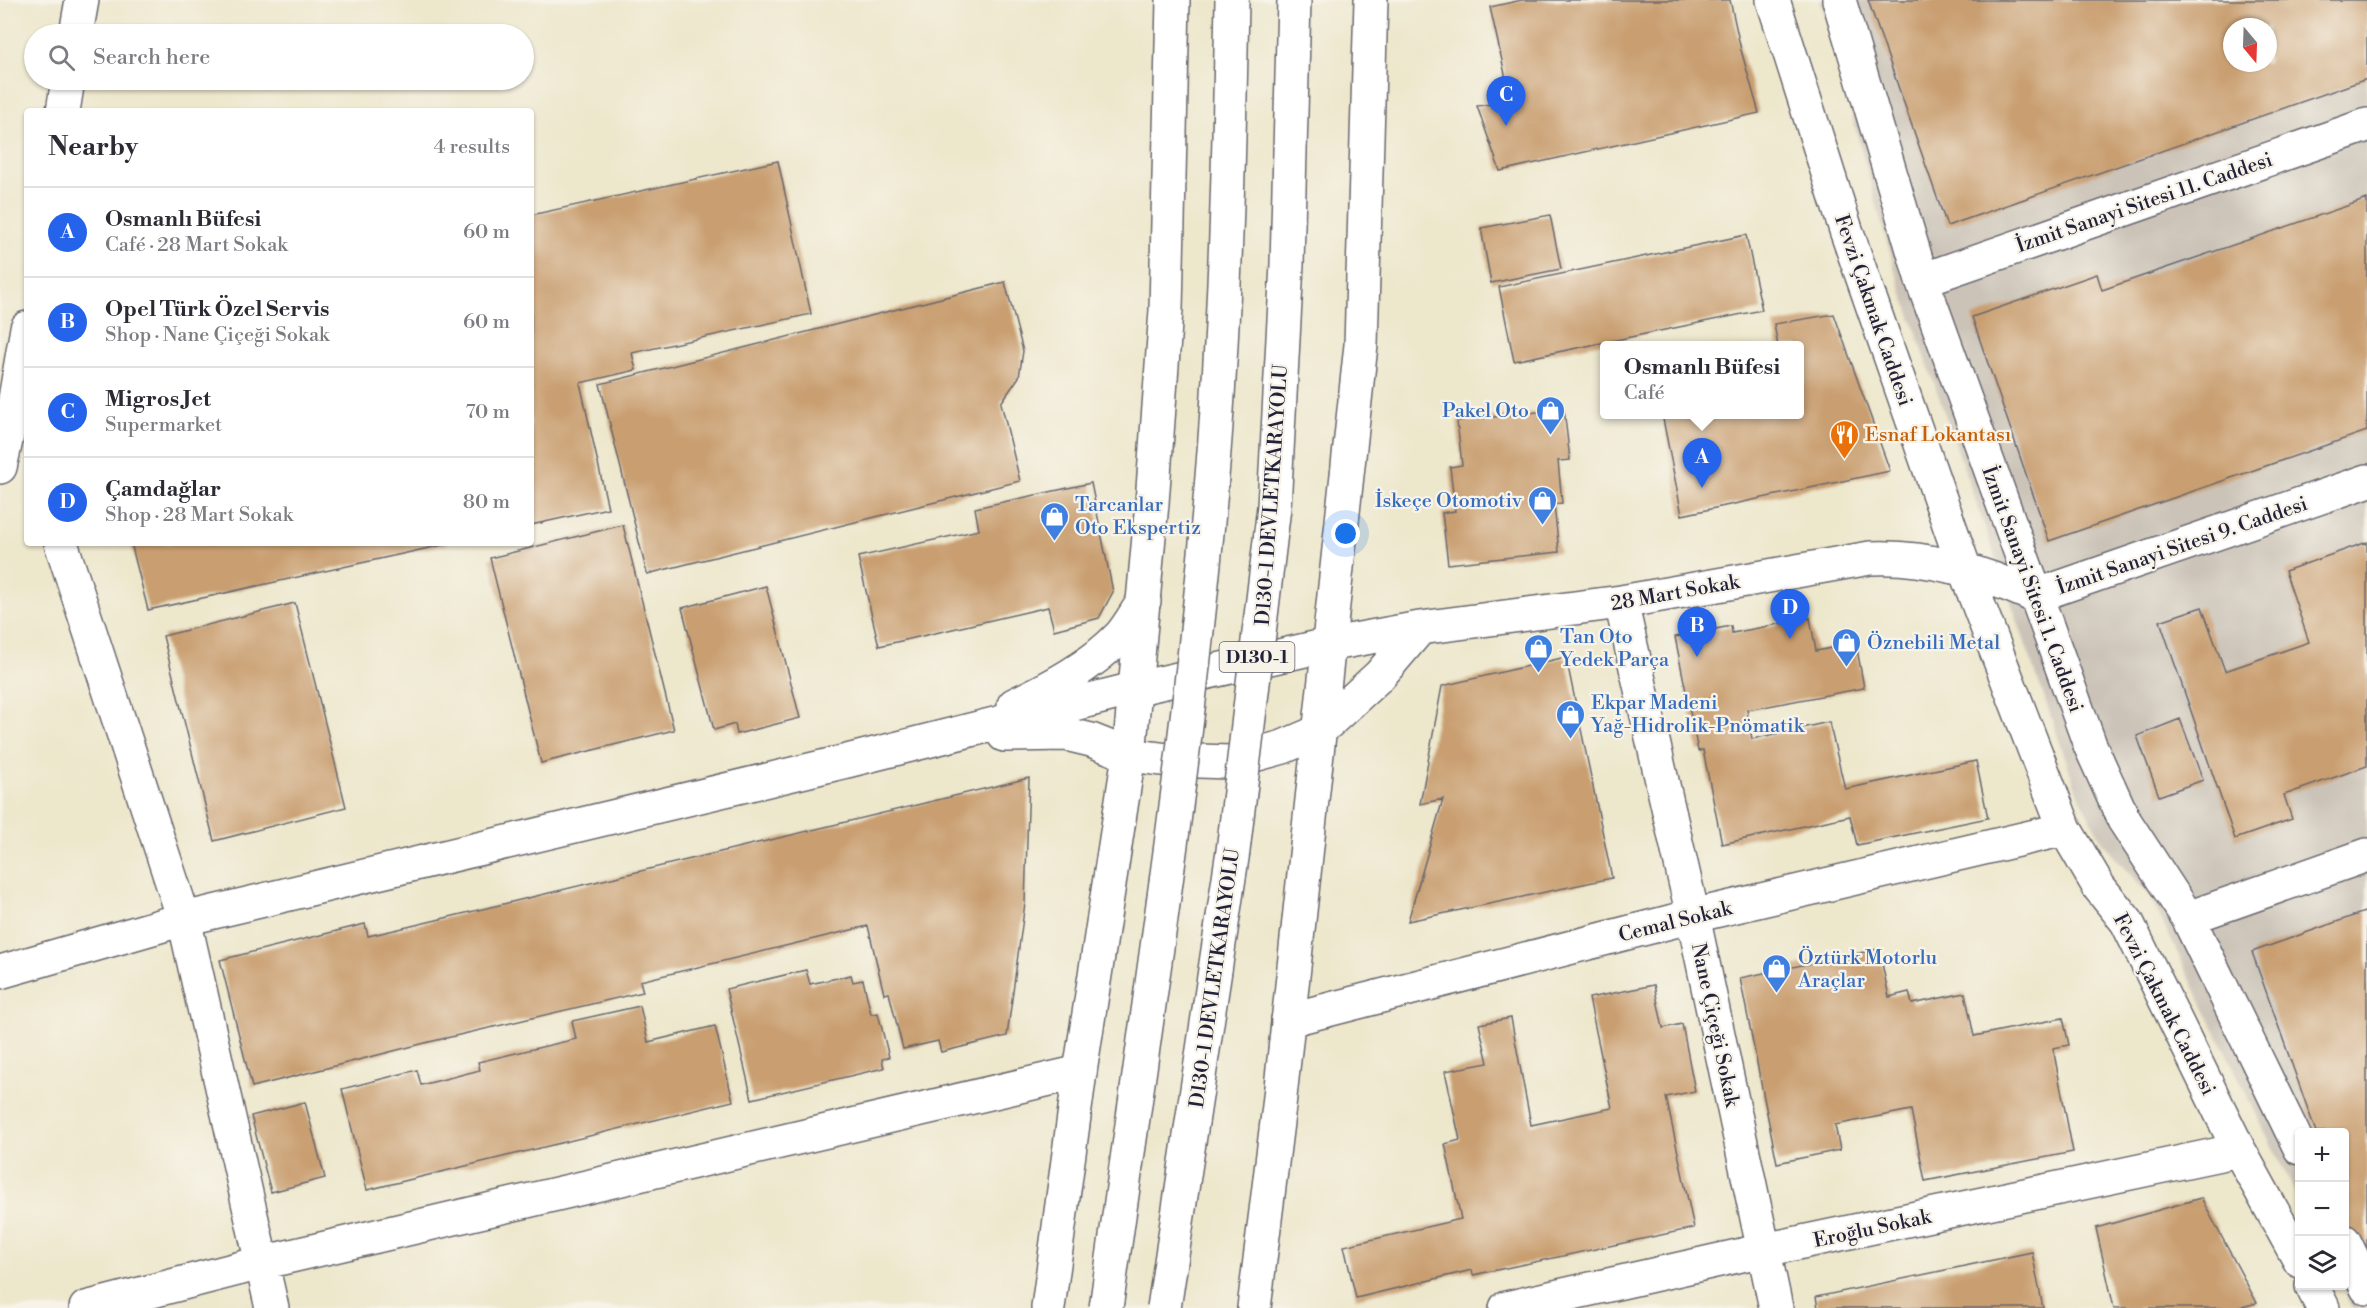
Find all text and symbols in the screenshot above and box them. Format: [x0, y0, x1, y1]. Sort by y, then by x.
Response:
north arrow [2223, 18, 2277, 72]
search box [24, 24, 534, 90]
icon: search [45, 41, 78, 74]
text: Search here [93, 44, 210, 71]
pin: C [1486, 76, 1526, 126]
text: Nearby [48, 131, 138, 163]
text: 4 results [433, 135, 510, 160]
street label: İzmit Sanayi Sitesi 11. Caddesi [2013, 147, 2276, 259]
text: Osmanlı Büfesi [105, 206, 261, 233]
street label: Fevzi Çakmak Caddesi [1828, 212, 1917, 410]
text: A [60, 220, 75, 245]
text: 60 m [463, 220, 510, 245]
text: Café · 28 Mart Sokak [105, 233, 288, 258]
text: Opel Türk Özel Servis [105, 296, 330, 323]
text: B [60, 310, 75, 335]
text: 60 m [463, 310, 510, 335]
text: Shop · Nane Çiçeği Sokak [105, 323, 330, 348]
popup [1600, 341, 1804, 419]
text: Osmanlı Büfesi [1624, 354, 1780, 381]
street label: D130-1 DEVLETKARAYOLU [1251, 363, 1294, 627]
text: Café [1624, 381, 1665, 406]
text: Migros Jet [105, 386, 211, 413]
shop icon: Pakel Oto [1534, 394, 1566, 436]
place label: Pakel Oto [1442, 399, 1529, 424]
text: C [60, 400, 75, 425]
text: 70 m [466, 400, 510, 425]
text: Supermarket [105, 413, 222, 438]
restaurant icon: Esnaf Lokantası [1828, 418, 1860, 460]
place label: Esnaf Lokantası [1865, 423, 2012, 448]
pin: A [1682, 438, 1722, 488]
street label: İzmit Sanayi Sitesi 1. Caddesi [1975, 463, 2089, 716]
text: Çamdağlar [105, 476, 221, 503]
shop icon: İskeçe Otomotiv [1527, 484, 1559, 526]
place label: İskeçe Otomotiv [1375, 488, 1523, 514]
text: D [60, 490, 75, 515]
text: 80 m [463, 490, 510, 515]
street label: İzmit Sanayi Sitesi 9. Caddesi [2054, 491, 2311, 601]
place label: Tarcanlar Oto Ekspertiz [1075, 493, 1201, 541]
shop icon: Tarcanlar Oto Ekspertiz [1038, 500, 1070, 542]
text: Shop · 28 Mart Sokak [105, 503, 293, 528]
your location [1331, 519, 1360, 548]
street label: 28 Mart Sokak [1609, 570, 1743, 617]
pin: D [1770, 590, 1810, 639]
pin: B [1678, 608, 1716, 657]
place label: Tan Oto Yedek Parça [1559, 625, 1670, 673]
shop icon: Öznebili Metal [1830, 626, 1862, 668]
place label: Öznebili Metal [1867, 630, 2000, 656]
shop icon: Tan Oto Yedek Parça [1523, 632, 1555, 674]
road number: D130-1 [1220, 642, 1294, 672]
place label: Ekpar Madeni Yağ-Hidrolik-Pnömatik [1590, 691, 1806, 739]
shop icon: Ekpar Madeni Yağ-Hidrolik-Pnömatik [1554, 698, 1586, 740]
street label: D130-1 DEVLETKARAYOLU [1185, 847, 1246, 1110]
street label: Cemal Sokak [1616, 896, 1736, 949]
street label: Fevzi Çakmak Caddesi [2107, 910, 2221, 1100]
street label: Nane Çiçeği Sokak [1685, 941, 1744, 1111]
place label: Öztürk Motorlu Araçlar [1797, 945, 1938, 994]
shop icon: Öztürk Motorlu Araçlar [1761, 952, 1793, 994]
map controls [2295, 1128, 2349, 1290]
button: + [2295, 1128, 2349, 1182]
button: − [2295, 1182, 2349, 1236]
street label: Eroğlu Sokak [1811, 1204, 1935, 1254]
button: layers [2295, 1236, 2349, 1290]

